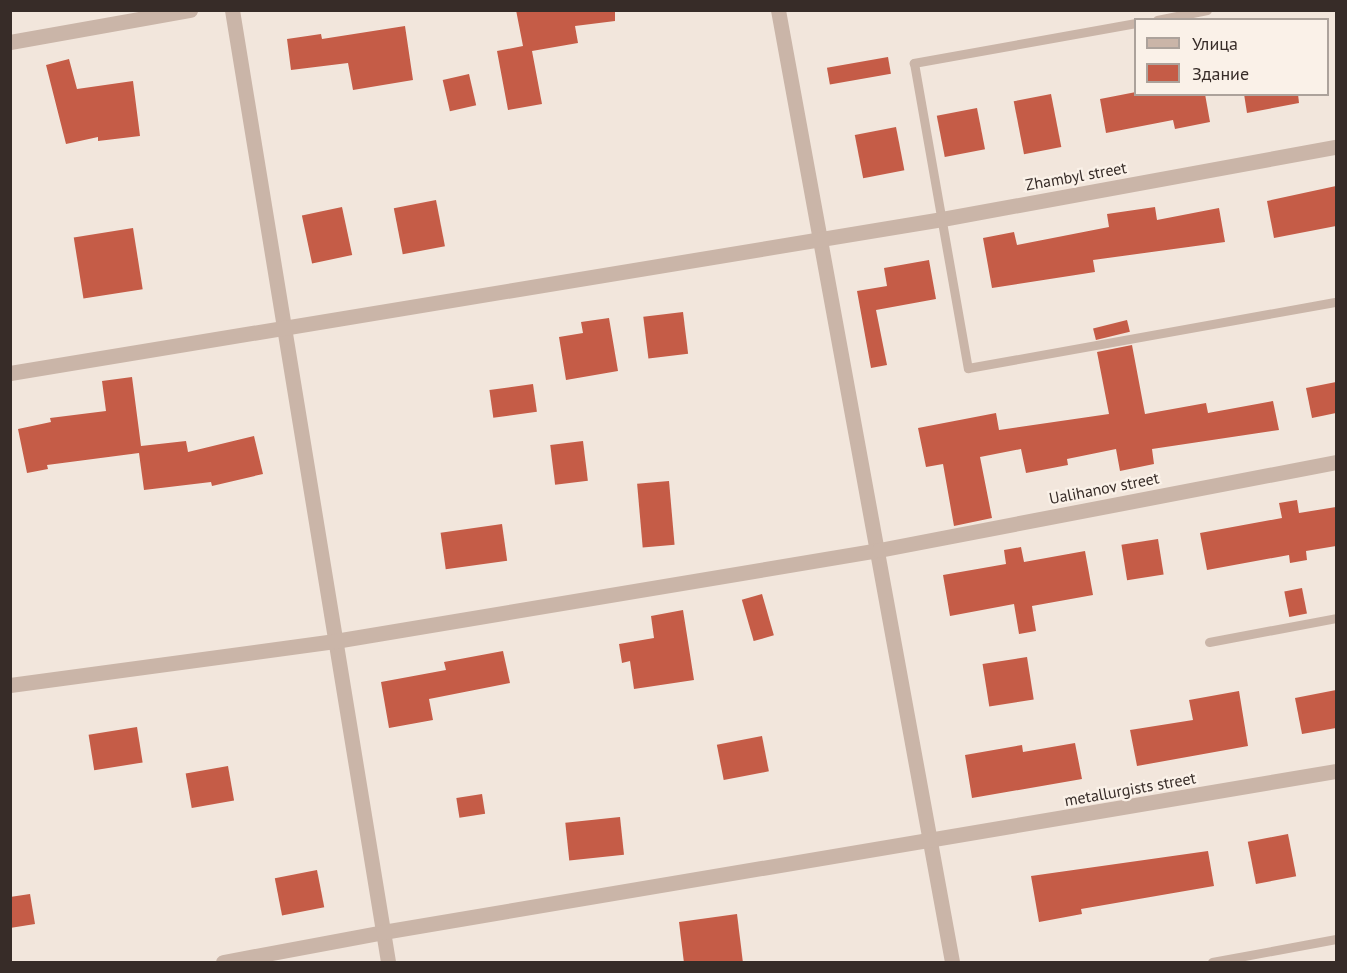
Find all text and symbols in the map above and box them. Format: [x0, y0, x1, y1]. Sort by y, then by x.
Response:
legend [1134, 18, 1329, 96]
text: Улица [1192, 32, 1238, 55]
text: Здание [1192, 62, 1249, 85]
street label: Zhambyl street [1024, 158, 1128, 194]
street label: Ualihanov street [1047, 468, 1161, 508]
street label: metallurgists street [1063, 768, 1197, 810]

